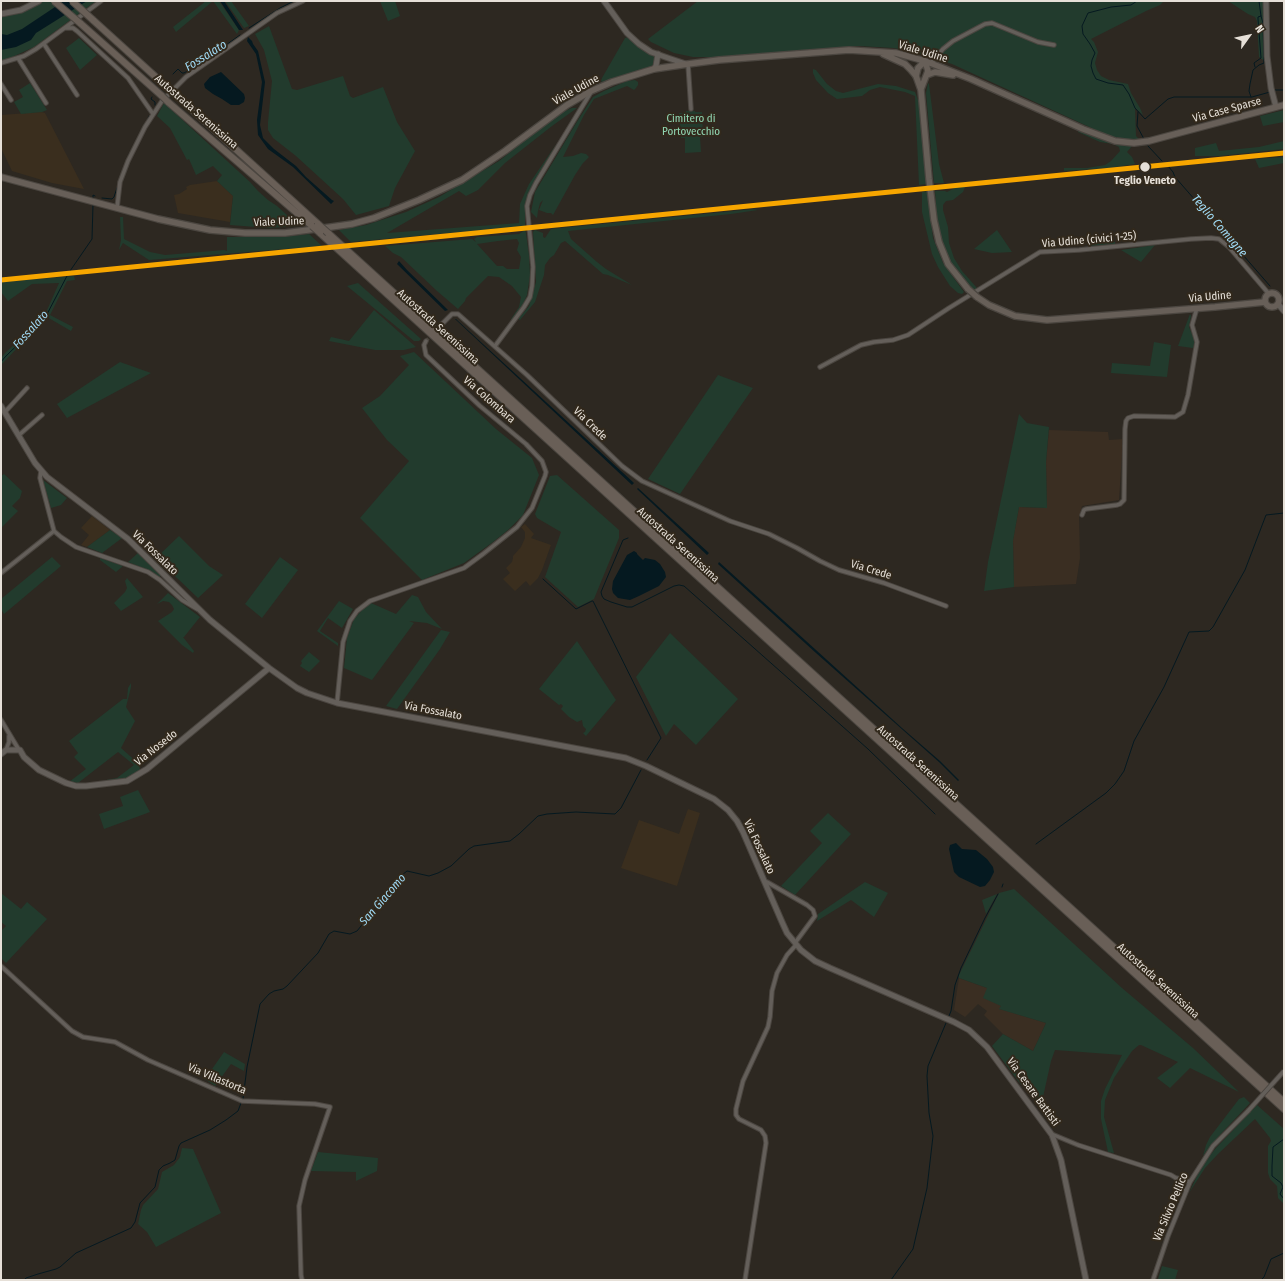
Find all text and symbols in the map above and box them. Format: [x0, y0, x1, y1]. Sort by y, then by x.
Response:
north arrow [1229, 16, 1269, 56]
text: N [1252, 23, 1267, 35]
water label: Fossalato [182, 38, 230, 74]
street label: Viale Udine [897, 38, 949, 66]
street label: Autostrada Serenissima [152, 72, 240, 152]
street label: Viale Udine [551, 72, 601, 108]
street label: Via Case Sparse [1191, 95, 1263, 125]
park label: Cimitero di Portovecchio [662, 112, 720, 138]
marker: Teglio Veneto [1138, 160, 1152, 174]
place label: Teglio Veneto [1114, 174, 1176, 188]
water label: Teglio Comugne [1188, 192, 1250, 260]
street label: Viale Udine [253, 215, 305, 229]
street label: Via Udine (civici 1-25) [1041, 229, 1137, 251]
street label: Autostrada Serenissima [394, 287, 482, 367]
street label: Via Udine [1188, 289, 1232, 305]
water label: Fossalato [10, 308, 52, 352]
street label: Via Colombara [460, 374, 518, 426]
street label: Via Crede [570, 405, 610, 443]
street label: Autostrada Serenissima [634, 505, 722, 585]
street label: Via Fossalato [129, 528, 181, 578]
street label: Via Crede [849, 558, 893, 582]
street label: Via Fossalato [403, 699, 463, 723]
street label: Autostrada Serenissima [874, 723, 962, 803]
street label: Via Nosedo [132, 727, 180, 769]
street label: Via Fossalato [741, 818, 777, 876]
water label: San Giacomo [357, 871, 409, 929]
street label: Autostrada Serenissima [1114, 941, 1202, 1021]
street label: Via Cesare Battisti [1004, 1055, 1062, 1129]
street label: Via Villastorta [186, 1061, 248, 1097]
street label: Via Silvio Pellico [1151, 1171, 1191, 1243]

